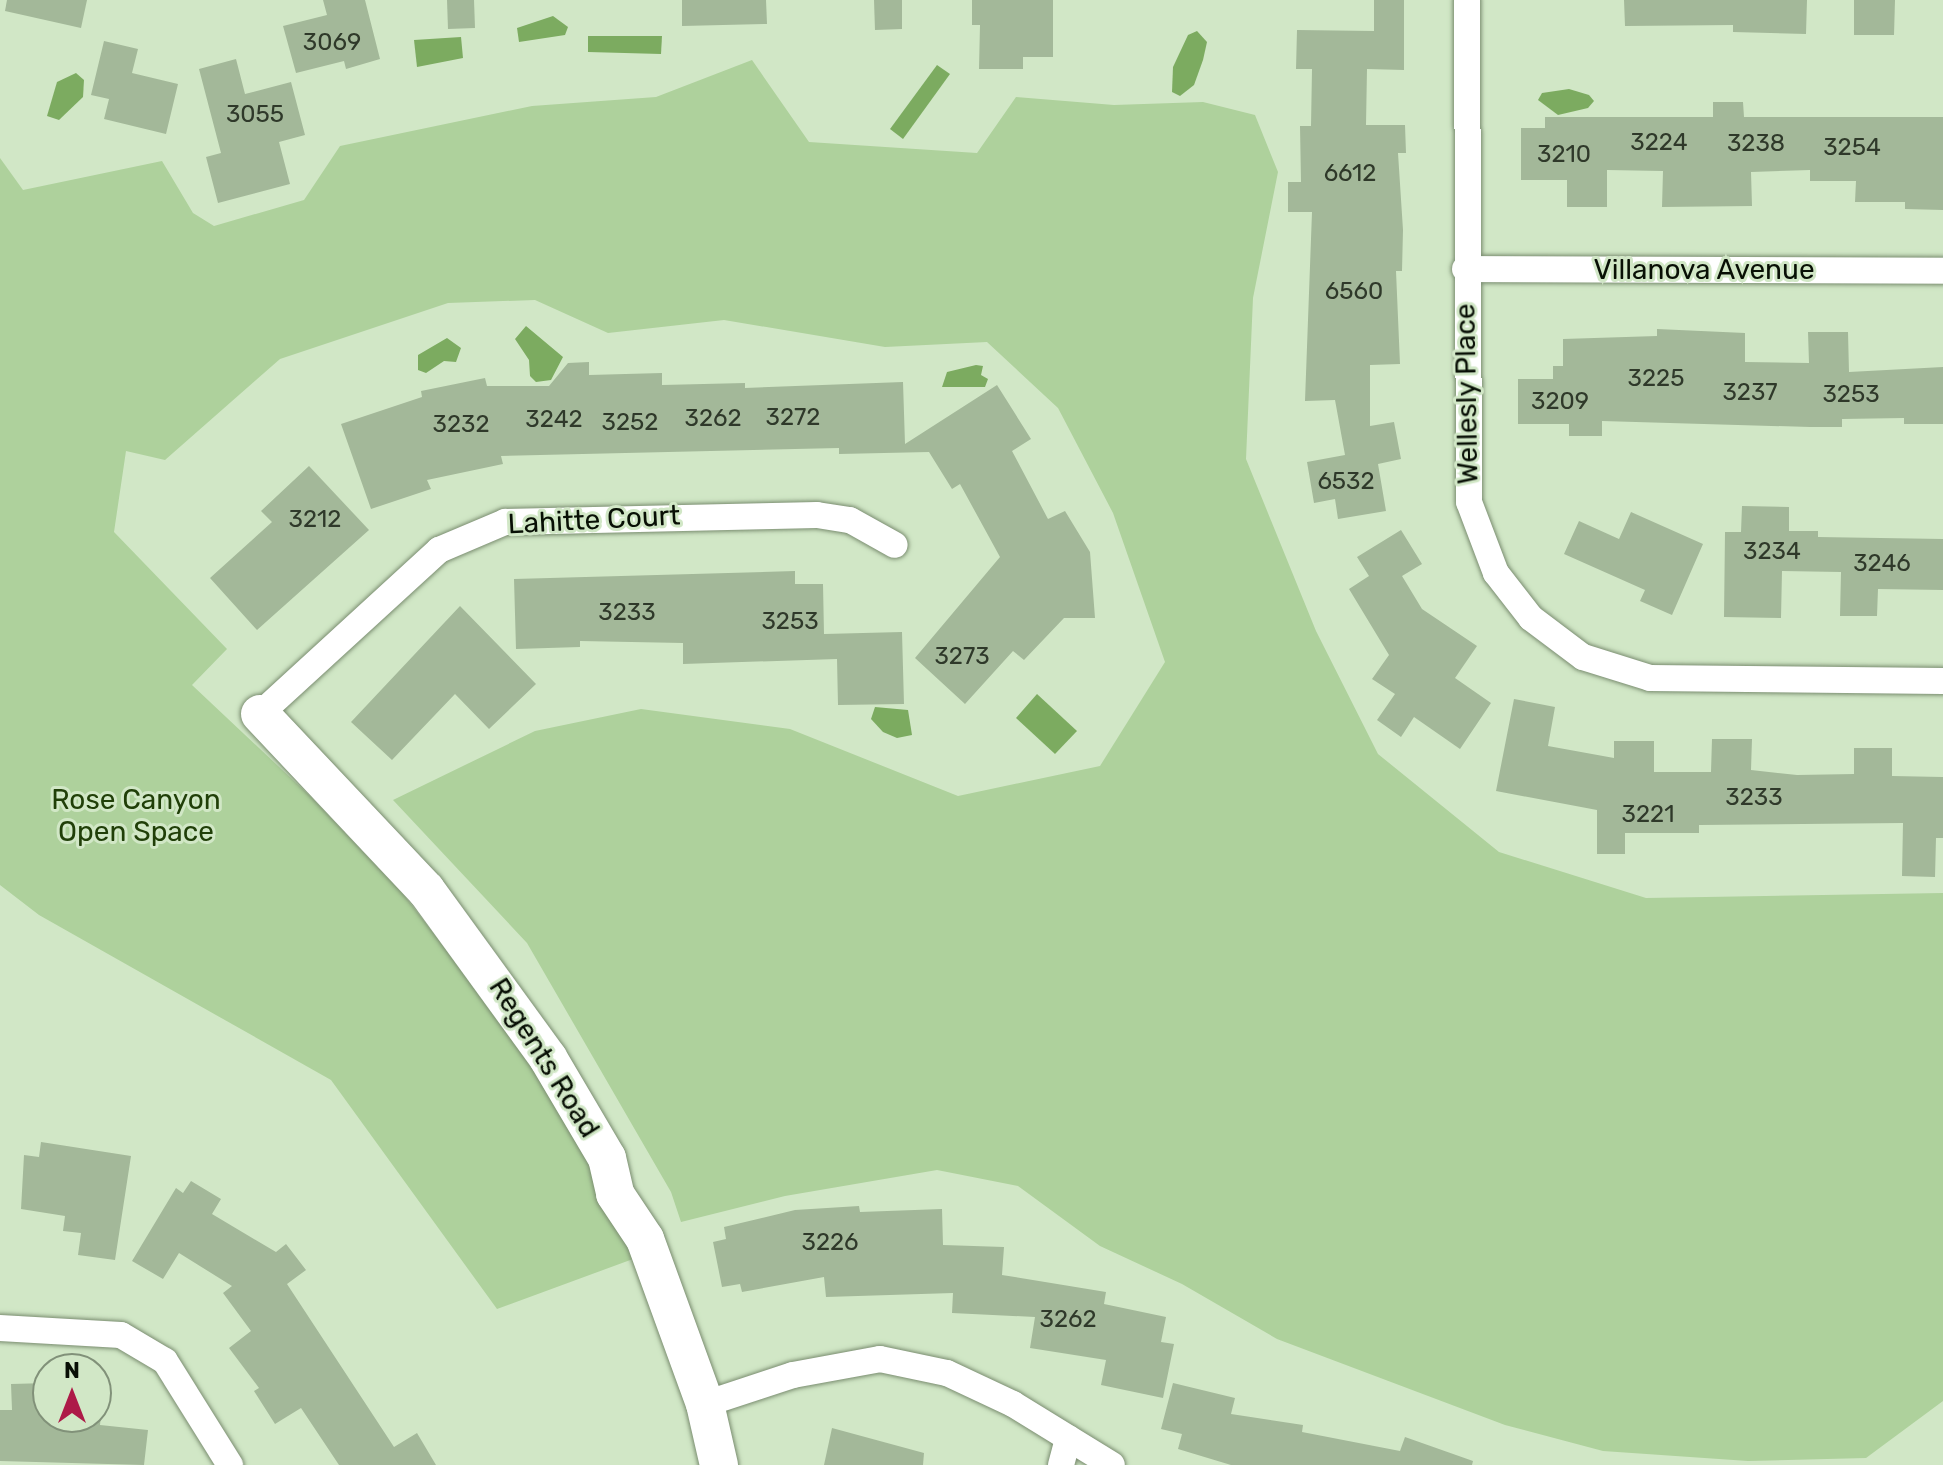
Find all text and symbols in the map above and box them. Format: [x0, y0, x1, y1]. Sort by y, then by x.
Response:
house number: 3069 [303, 29, 361, 57]
house number: 3055 [226, 101, 284, 129]
house number: 3224 [1630, 129, 1688, 157]
house number: 3238 [1727, 130, 1785, 158]
house number: 3254 [1823, 134, 1881, 162]
house number: 3210 [1537, 141, 1591, 169]
house number: 6612 [1324, 160, 1376, 188]
street label: Villanova Avenue [1593, 253, 1815, 287]
house number: 6560 [1325, 278, 1383, 306]
street label: Wellesly Place [1449, 303, 1485, 485]
house number: 3225 [1628, 365, 1684, 393]
house number: 3237 [1722, 379, 1778, 407]
house number: 3253 [1822, 381, 1880, 409]
house number: 3209 [1531, 388, 1589, 416]
house number: 3272 [766, 404, 820, 432]
house number: 3262 [684, 405, 742, 433]
house number: 3242 [525, 406, 583, 434]
house number: 3252 [602, 409, 658, 437]
house number: 3232 [432, 411, 490, 439]
house number: 6532 [1317, 468, 1375, 496]
street label: Lahitte Court [507, 499, 681, 541]
house number: 3212 [289, 506, 341, 534]
house number: 3234 [1743, 538, 1801, 566]
house number: 3246 [1853, 550, 1911, 578]
house number: 3233 [598, 599, 656, 627]
house number: 3253 [761, 608, 819, 636]
house number: 3273 [934, 643, 990, 671]
park label: Rose Canyon Open Space [51, 783, 221, 849]
house number: 3233 [1725, 784, 1783, 812]
house number: 3221 [1622, 801, 1674, 829]
street label: Regents Road [482, 972, 606, 1144]
house number: 3226 [801, 1229, 859, 1257]
house number: 3262 [1039, 1306, 1097, 1334]
north arrow [32, 1353, 112, 1433]
text: N [64, 1357, 80, 1384]

